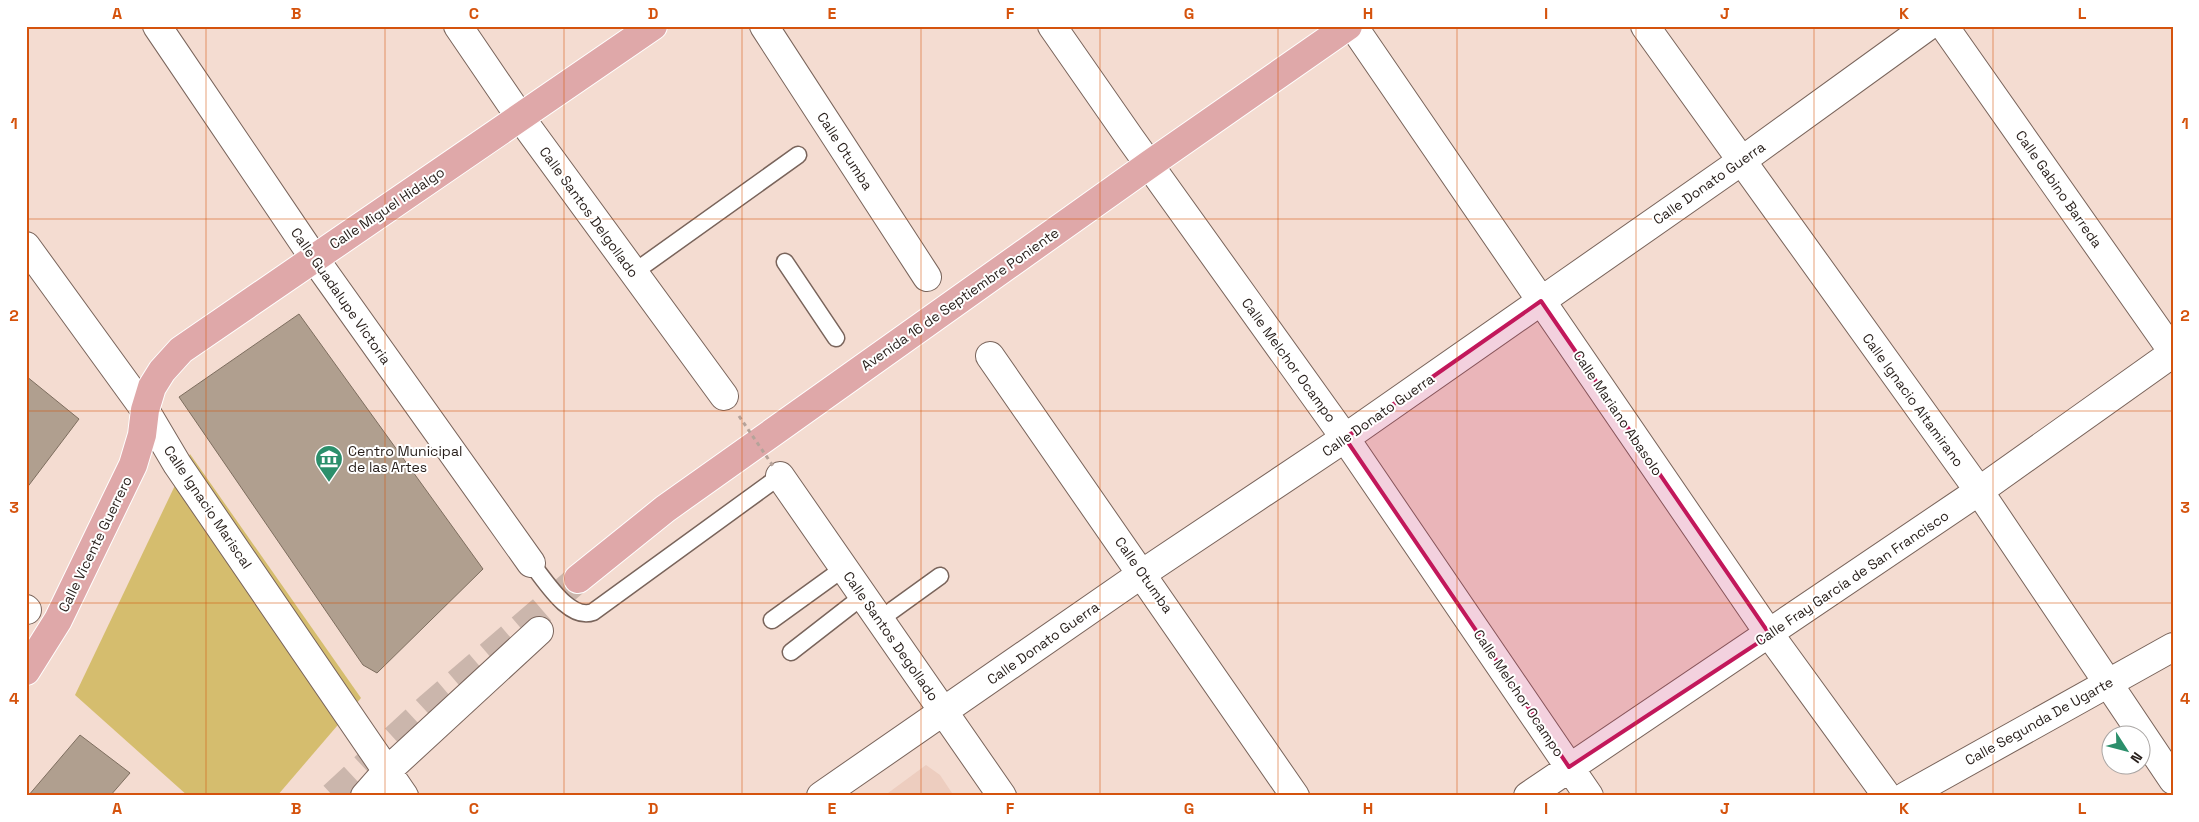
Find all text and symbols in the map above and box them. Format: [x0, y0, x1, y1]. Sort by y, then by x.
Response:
text: A [112, 3, 122, 24]
text: B [291, 3, 301, 24]
text: C [469, 3, 479, 24]
text: D [648, 3, 658, 24]
text: E [828, 3, 837, 24]
text: F [1006, 3, 1015, 24]
text: G [1184, 3, 1194, 24]
text: H [1363, 3, 1373, 24]
text: I [1544, 3, 1548, 24]
text: J [1720, 3, 1730, 24]
text: K [1899, 3, 1909, 24]
text: L [2078, 3, 2087, 24]
street label: Calle Otumba [813, 109, 877, 193]
text: 1 [10, 113, 18, 134]
text: 1 [2181, 113, 2189, 134]
street label: Calle Gabino Barreda [2012, 127, 2106, 251]
street label: Calle Donato Guerra [1649, 138, 1769, 228]
street label: Calle Santos Delgollado [535, 143, 643, 281]
street label: Calle Miguel Hidalgo [326, 163, 448, 253]
street label: Calle Guadalupe Victoria [287, 224, 395, 368]
street label: Avenida 16 de Septiembre Poniente [858, 224, 1062, 374]
street label: Calle Melchor Ocampo [1238, 294, 1340, 426]
text: 2 [9, 305, 19, 326]
text: 2 [2180, 305, 2190, 326]
street label: Calle Ignacio Altamirano [1858, 330, 1968, 470]
street label: Calle Mariano Abasolo [1569, 347, 1667, 479]
street label: Calle Donato Guerra [1318, 370, 1438, 460]
street label: Calle Ignacio Mariscal [160, 442, 256, 572]
place label: Centro Municipal de las Artes [348, 442, 462, 476]
museum icon: Centro Municipal de las Artes [314, 444, 344, 483]
street label: Calle Vicente Guerrero [54, 473, 136, 615]
text: 3 [9, 497, 19, 518]
text: 3 [2180, 497, 2190, 518]
street label: Calle Fray García de San Francisco [1752, 506, 1952, 650]
street label: Calle Otumba [1111, 533, 1177, 617]
street label: Calle Santos Degollado [839, 568, 943, 704]
street label: Calle Donato Guerra [983, 598, 1103, 688]
street label: Calle Melchor Ocampo [1470, 626, 1568, 760]
street label: Calle Segunda De Ugarte [1962, 673, 2116, 769]
text: 4 [9, 688, 19, 709]
text: 4 [2180, 688, 2190, 709]
north arrow [2102, 724, 2152, 774]
text: N [2126, 749, 2147, 767]
text: A [112, 798, 122, 819]
text: B [291, 798, 301, 819]
text: C [469, 798, 479, 819]
text: D [648, 798, 658, 819]
text: E [828, 798, 837, 819]
text: F [1006, 798, 1015, 819]
text: G [1184, 798, 1194, 819]
text: H [1363, 798, 1373, 819]
text: I [1544, 798, 1548, 819]
text: J [1720, 798, 1730, 819]
text: K [1899, 798, 1909, 819]
text: L [2078, 798, 2087, 819]

